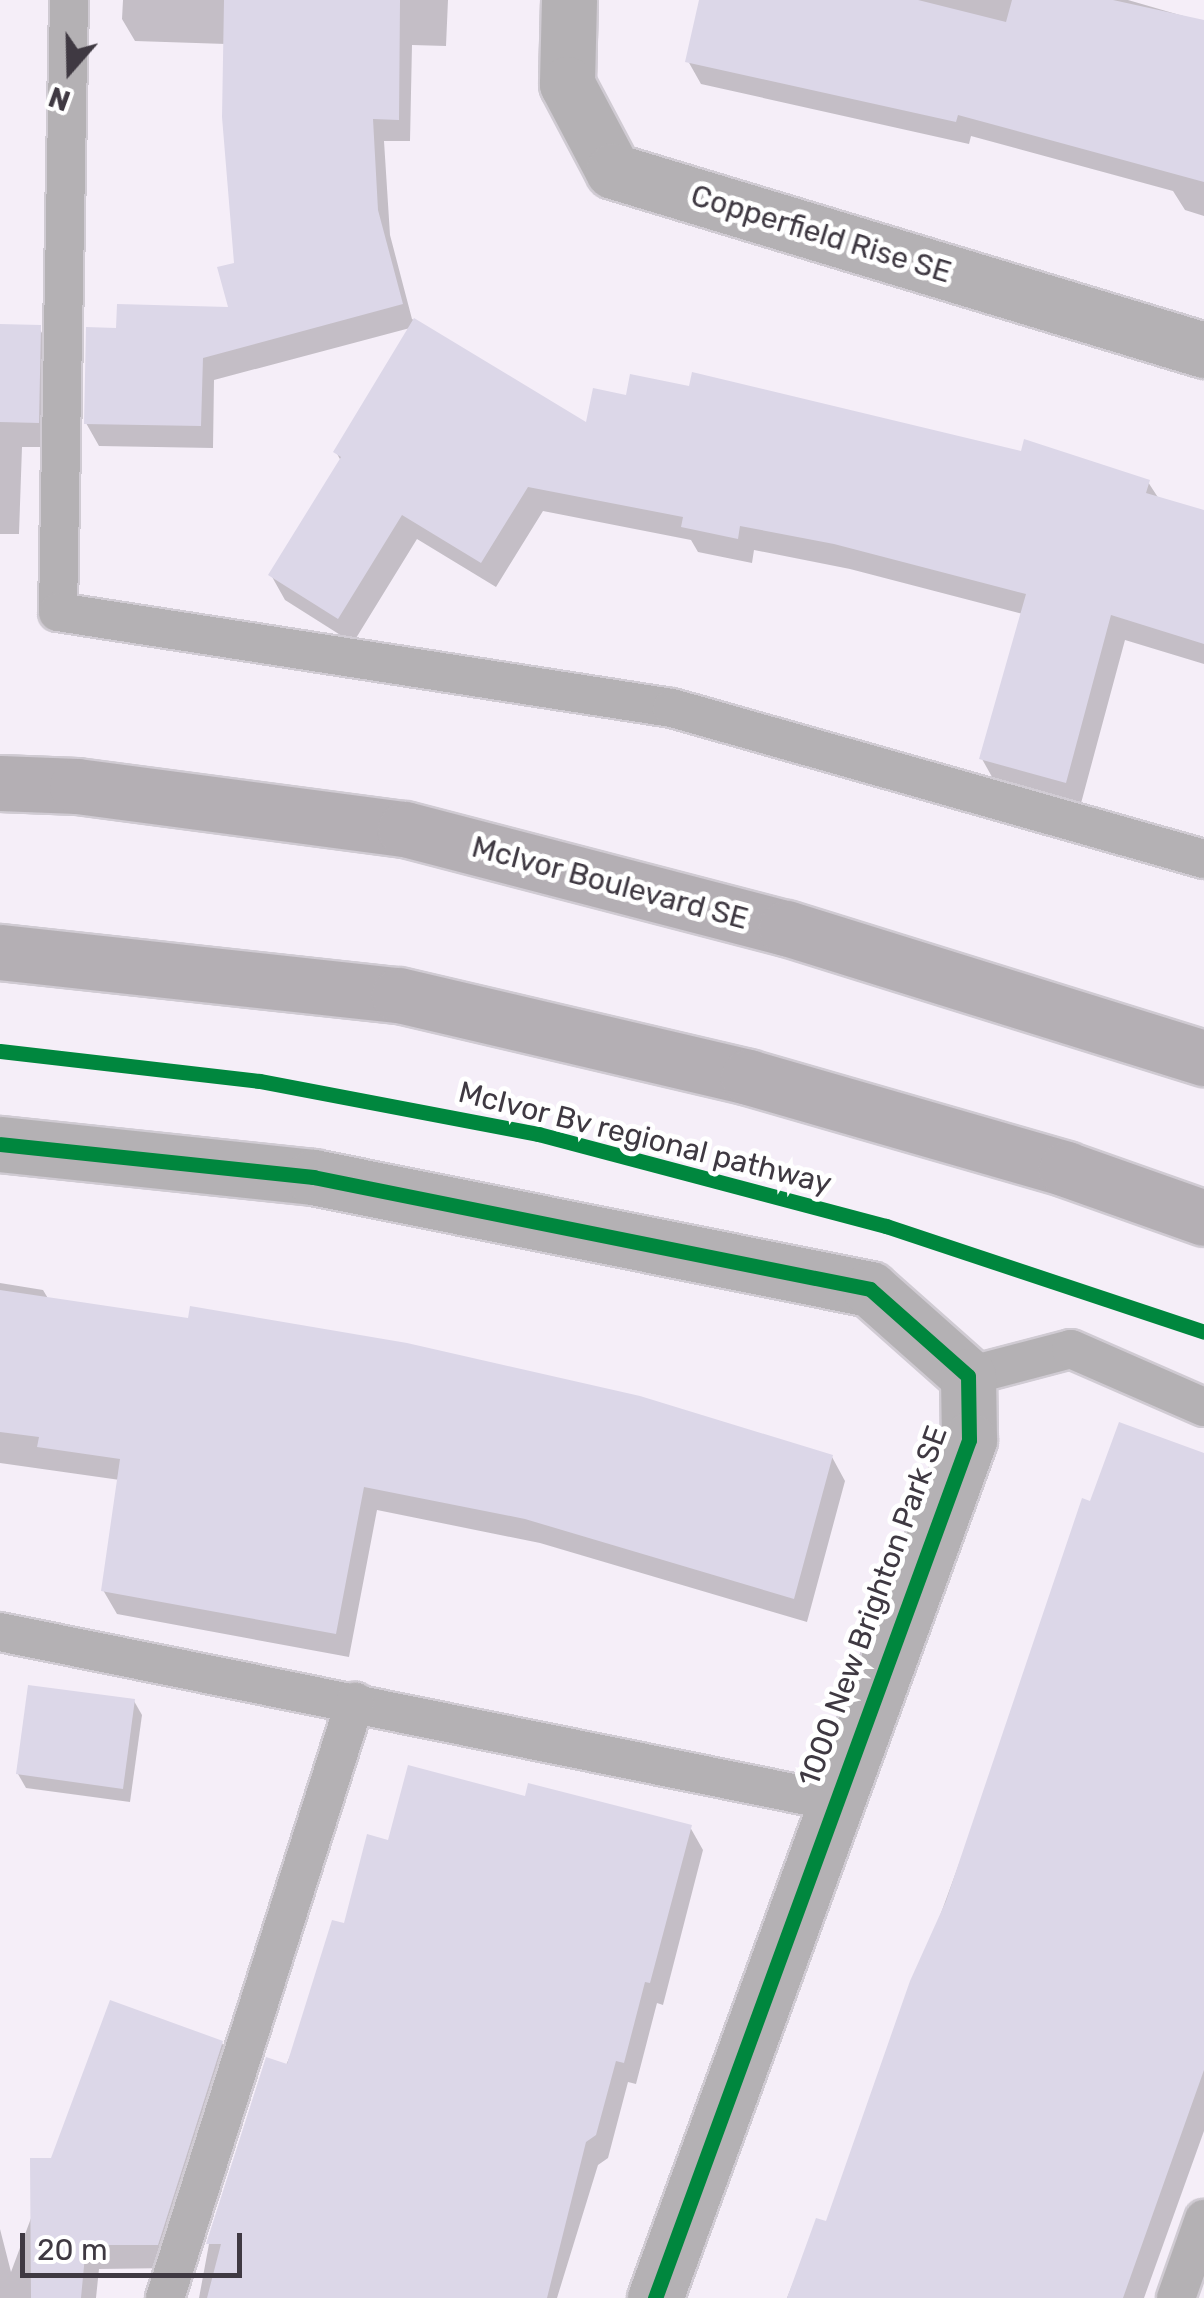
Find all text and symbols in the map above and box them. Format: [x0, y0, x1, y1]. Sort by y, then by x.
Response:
north arrow [20, 20, 120, 120]
text: N [44, 80, 75, 118]
street label: Copperfield Rise SE [687, 177, 955, 291]
street label: McIvor Boulevard SE [468, 829, 752, 937]
street label: McIvor Bv regional pathway [454, 1074, 836, 1202]
street label: 1000 New Brighton Park SE [791, 1420, 955, 1792]
scale bar [25, 2213, 248, 2275]
text: 20 m [37, 2232, 108, 2268]

